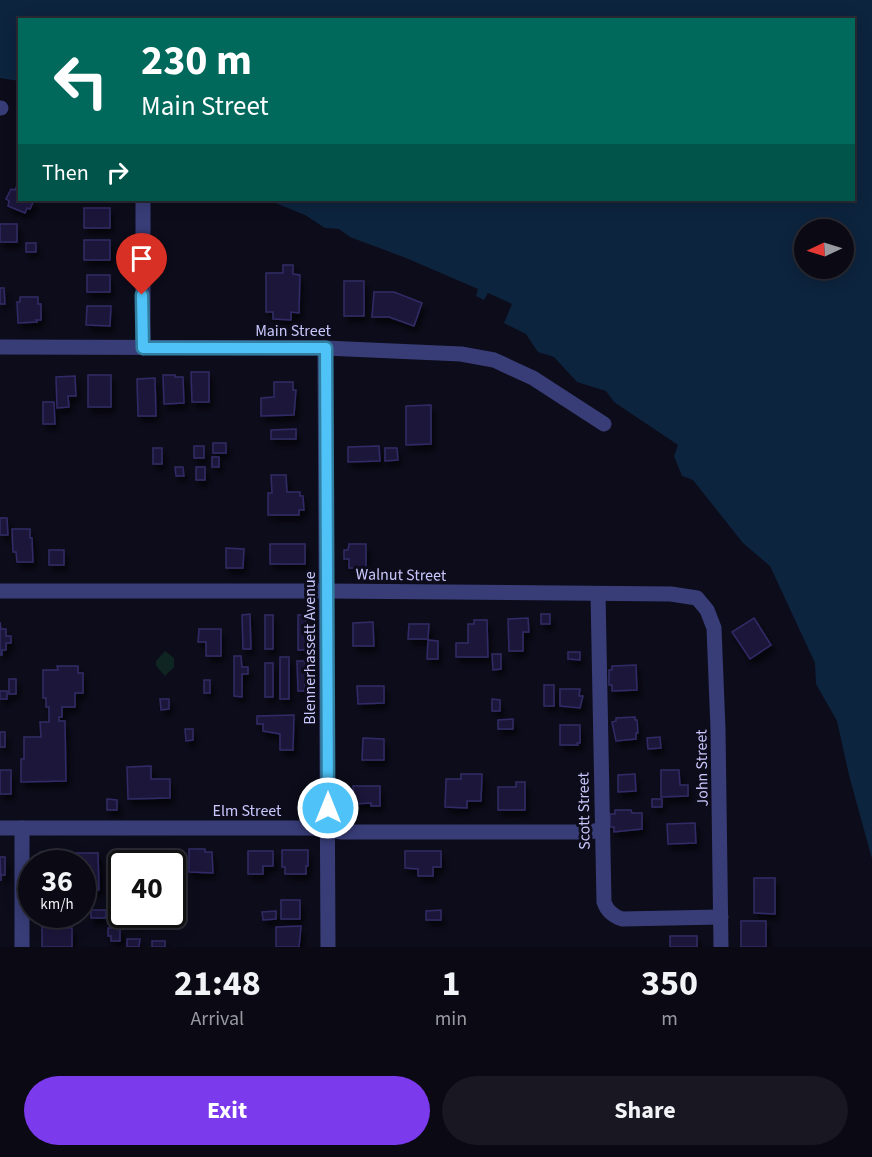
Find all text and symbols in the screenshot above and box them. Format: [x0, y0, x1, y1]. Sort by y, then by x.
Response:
text: 230 m [141, 31, 252, 91]
icon: left [42, 42, 120, 120]
text: Main Street [141, 87, 269, 126]
icon: right [101, 156, 134, 189]
text: Then [42, 157, 89, 189]
north arrow [794, 219, 854, 279]
map controls [794, 219, 854, 279]
pin [116, 233, 167, 295]
icon: arrive [125, 242, 158, 275]
street label: Main Street [255, 320, 331, 342]
street label: Walnut Street [355, 563, 447, 587]
street label: Blennerhassett Avenue [299, 571, 321, 725]
street label: John Street [690, 729, 714, 807]
street label: Scott Street [572, 771, 596, 850]
position arrow [296, 776, 360, 840]
street label: Elm Street [212, 800, 282, 822]
speed limit sign: 40 [108, 850, 186, 928]
text: 36 [41, 860, 73, 903]
text: km/h [40, 894, 74, 915]
text: 21:48 [174, 958, 261, 1009]
text: 1 [441, 958, 460, 1009]
text: 350 [641, 958, 698, 1009]
text: Arrival [190, 1005, 244, 1033]
text: min [435, 1005, 467, 1033]
text: m [661, 1005, 678, 1033]
button: Exit [24, 1076, 430, 1145]
button: Share [442, 1076, 848, 1145]

